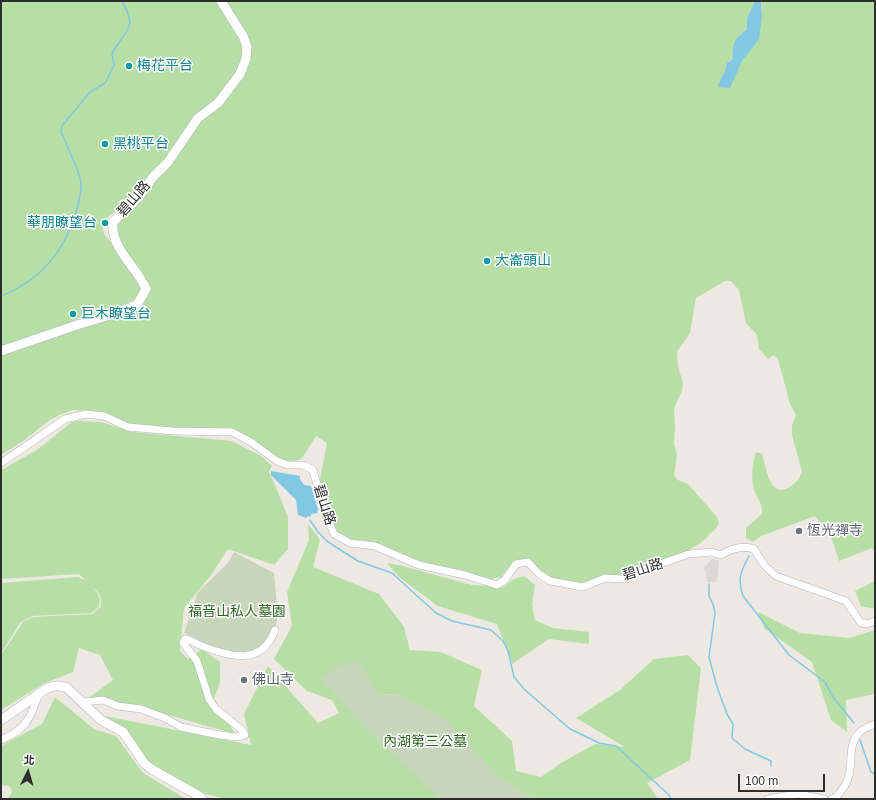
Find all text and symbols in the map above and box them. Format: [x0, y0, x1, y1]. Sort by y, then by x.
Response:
place label: 梅花平台 [137, 58, 193, 74]
marker: 梅花平台 [124, 61, 134, 71]
place label: 黑桃平台 [113, 136, 169, 152]
marker: 黑桃平台 [100, 139, 110, 149]
street label: 碧山路 [114, 178, 154, 220]
place label: 華朋瞭望台 [27, 215, 97, 231]
marker: 華朋瞭望台 [100, 218, 110, 228]
place label: 大崙頭山 [495, 253, 551, 269]
marker: 大崙頭山 [482, 256, 492, 266]
place label: 巨木瞭望台 [81, 306, 151, 322]
marker: 巨木瞭望台 [68, 309, 78, 319]
street label: 碧山路 [310, 482, 338, 528]
place label: 恆光禪寺 [807, 523, 863, 539]
marker: 恆光禪寺 [794, 526, 804, 536]
street label: 碧山路 [620, 556, 666, 584]
park label: 福音山私人墓園 [188, 604, 286, 620]
place label: 佛山寺 [252, 672, 294, 688]
marker: 佛山寺 [239, 675, 249, 685]
park label: 內湖第三公墓 [383, 734, 467, 750]
north arrow [8, 752, 48, 792]
text: 北 [23, 754, 35, 767]
scale bar [740, 766, 827, 792]
text: 100 m [745, 774, 778, 788]

